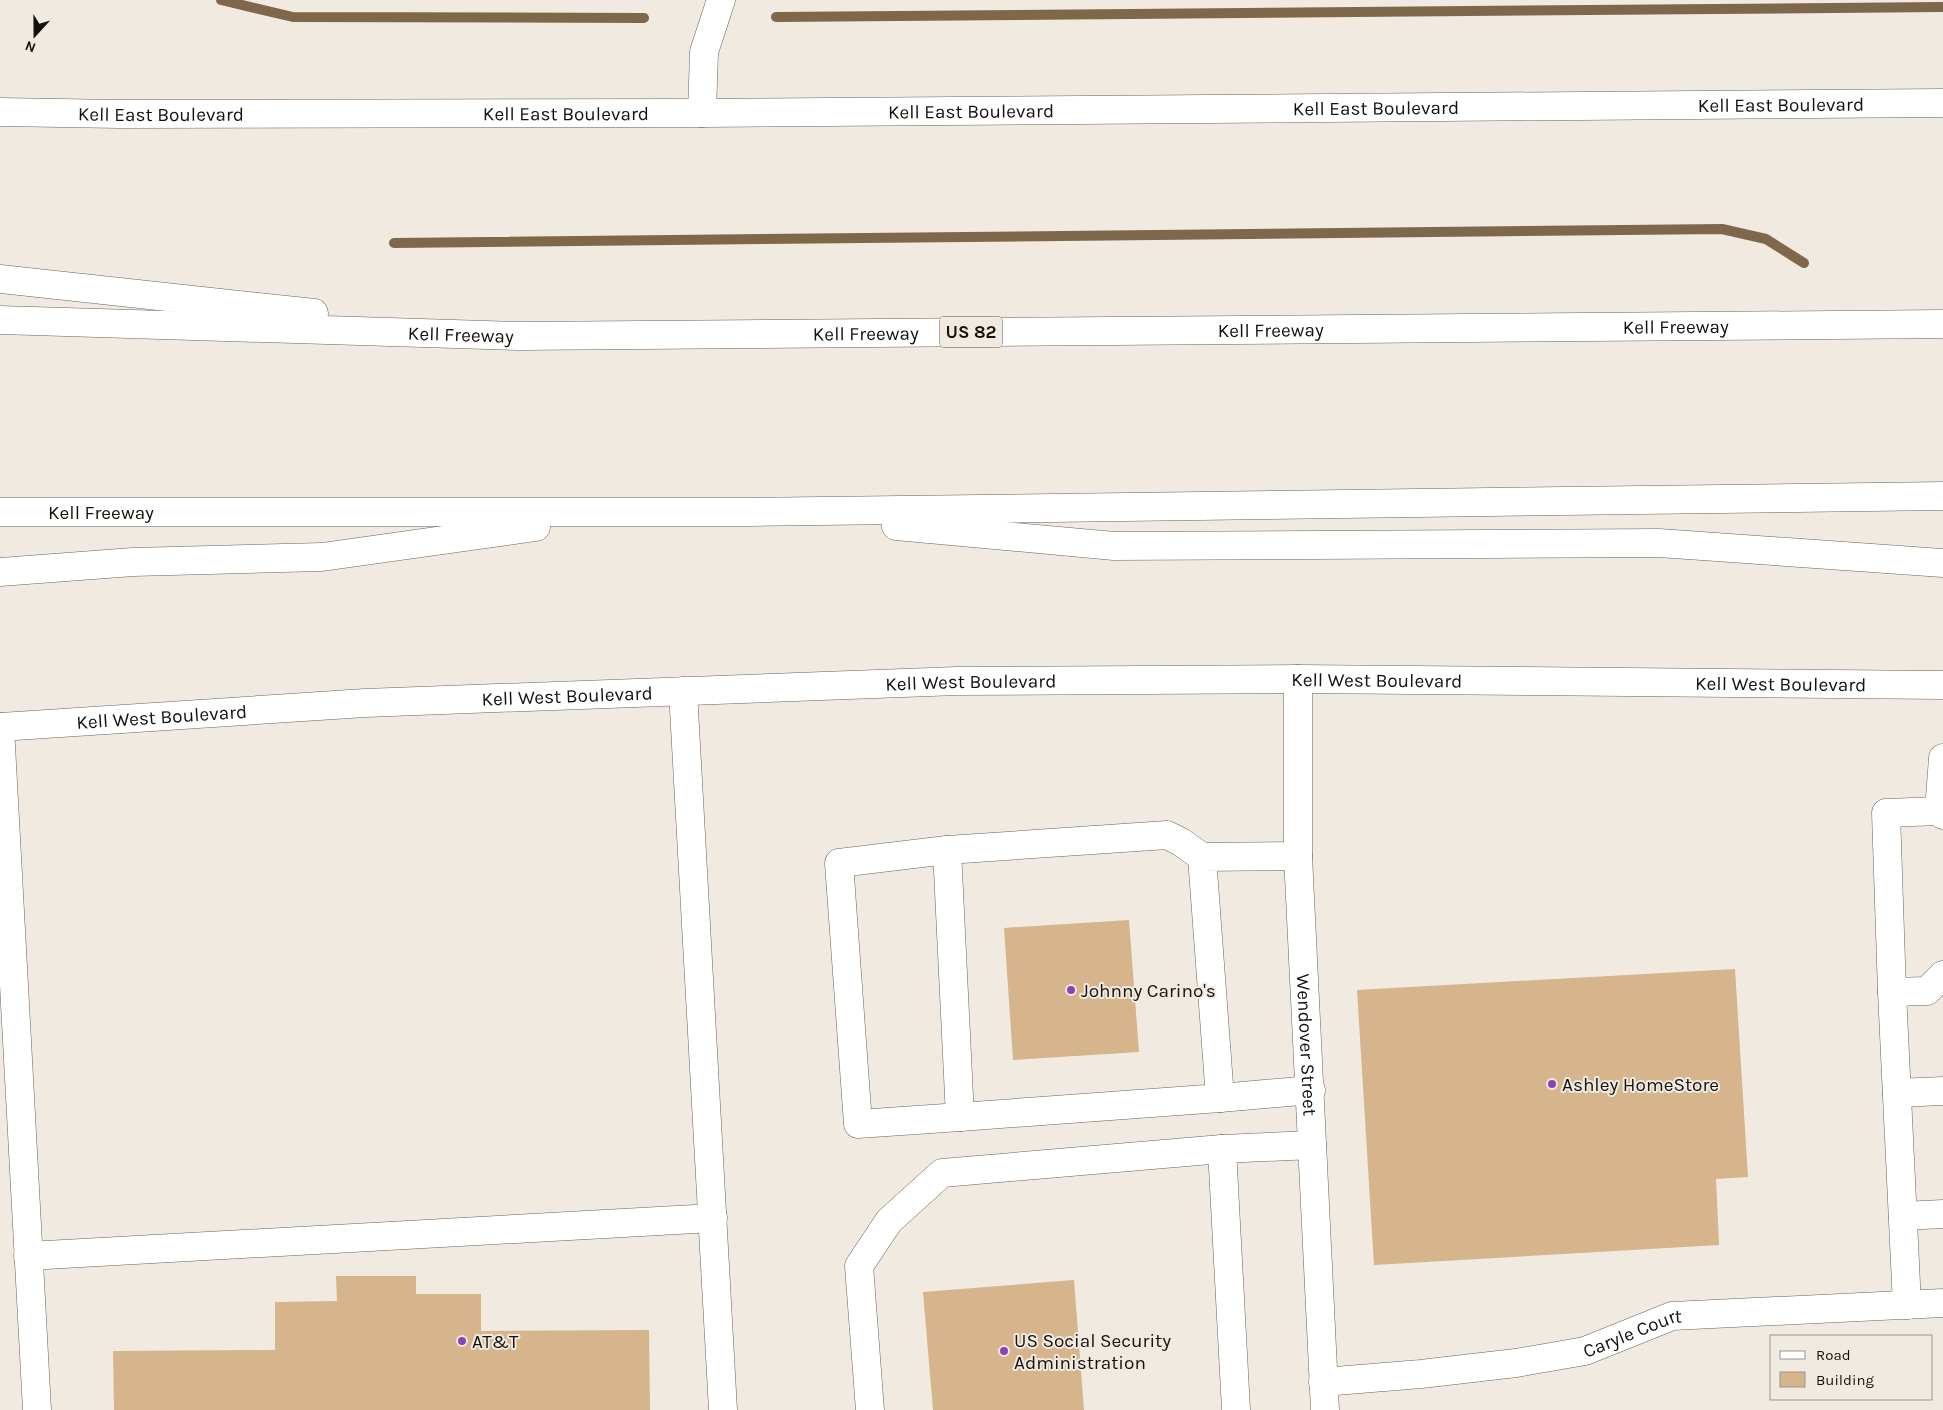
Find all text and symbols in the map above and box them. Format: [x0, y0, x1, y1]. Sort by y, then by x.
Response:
north arrow [10, 10, 60, 60]
text: N [23, 37, 38, 56]
street label: Kell East Boulevard [1698, 94, 1864, 117]
street label: Kell East Boulevard [1293, 97, 1459, 120]
street label: Kell East Boulevard [888, 100, 1054, 124]
street label: Kell East Boulevard [78, 103, 244, 126]
street label: Kell East Boulevard [483, 103, 649, 125]
road number: US 82 [940, 316, 1002, 348]
street label: Kell Freeway [1623, 316, 1729, 339]
street label: Kell Freeway [1218, 319, 1324, 342]
street label: Kell Freeway [407, 323, 514, 348]
street label: Kell Freeway [813, 323, 919, 346]
street label: Kell Freeway [48, 502, 154, 524]
street label: Kell West Boulevard [1291, 669, 1463, 693]
street label: Kell West Boulevard [885, 670, 1057, 696]
street label: Kell West Boulevard [1695, 673, 1867, 696]
street label: Kell West Boulevard [481, 682, 653, 711]
street label: Kell West Boulevard [76, 701, 248, 734]
street label: Wendover Street [1292, 973, 1321, 1116]
place label: Johnny Carino's [1081, 980, 1216, 1002]
marker: Johnny Carino's [1065, 984, 1077, 996]
place label: Ashley HomeStore [1562, 1074, 1719, 1096]
marker: Ashley HomeStore [1546, 1078, 1558, 1090]
street label: Caryle Court [1580, 1306, 1682, 1363]
place label: US Social Security Administration [1014, 1330, 1171, 1374]
place label: AT&T [472, 1331, 519, 1353]
marker: AT&T [456, 1335, 468, 1347]
legend [1770, 1335, 1933, 1400]
marker: US Social Security Administration [998, 1345, 1010, 1357]
text: Road [1816, 1346, 1851, 1364]
text: Building [1816, 1371, 1874, 1389]

